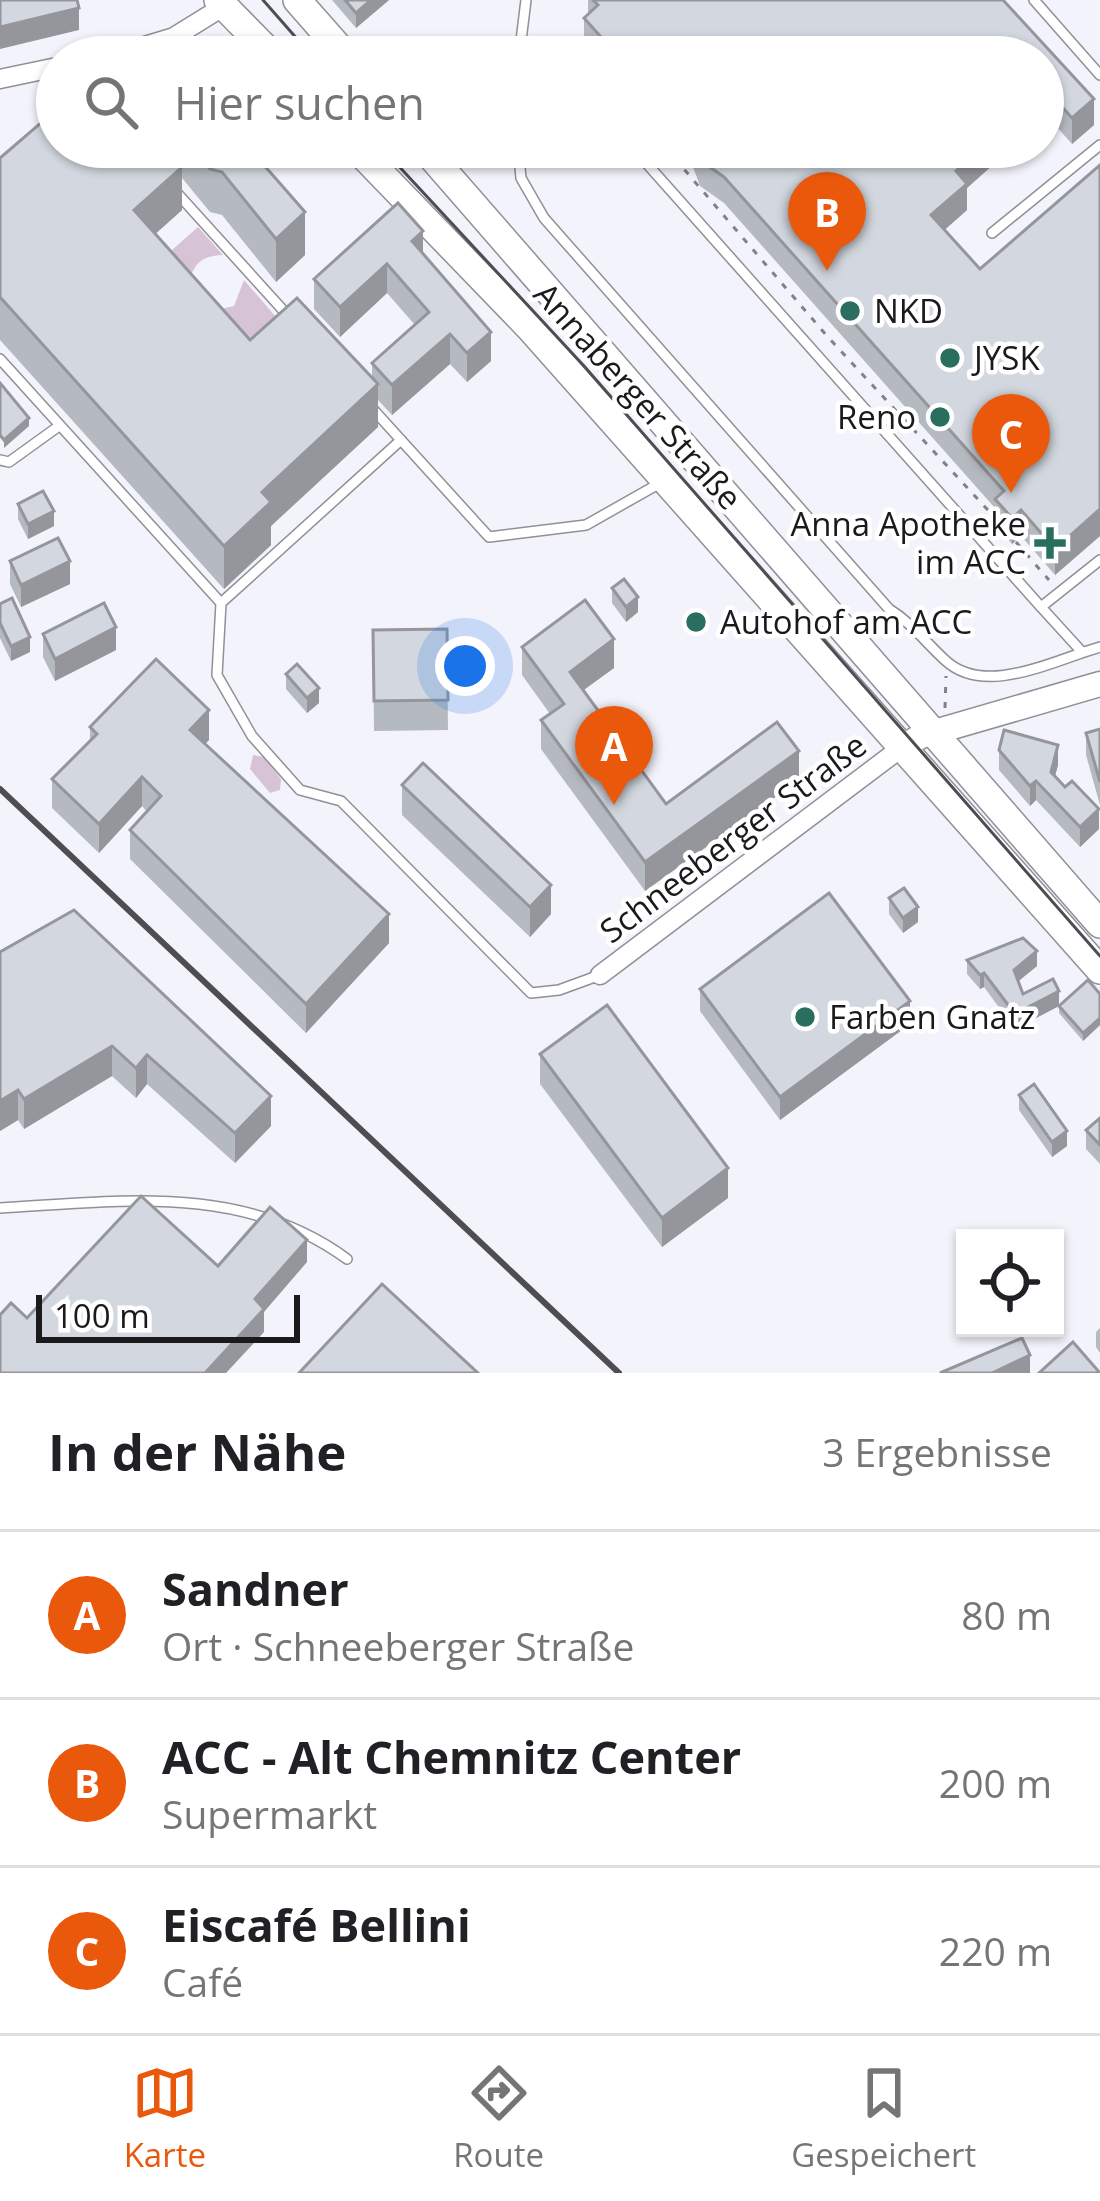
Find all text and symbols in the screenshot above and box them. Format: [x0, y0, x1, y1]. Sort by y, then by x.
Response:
search box [36, 36, 1064, 168]
icon: search [78, 69, 144, 135]
text: Hier suchen [174, 72, 425, 133]
pin: B [788, 172, 866, 271]
street label: Annaberger Straße [524, 272, 753, 519]
place label: NKD [874, 288, 943, 333]
marker: NKD [837, 298, 863, 324]
place label: JYSK [971, 335, 1040, 380]
marker: JYSK [937, 345, 963, 371]
place label: Reno [837, 394, 916, 439]
pin: C [972, 394, 1050, 493]
marker: Reno [927, 404, 953, 430]
place label: Anna Apotheke im ACC [790, 501, 1026, 584]
marker: Anna Apotheke im ACC [1037, 530, 1063, 556]
place label: Autohof am ACC [720, 599, 972, 644]
marker: Autohof am ACC [683, 609, 709, 635]
your location [435, 636, 495, 696]
pin: A [575, 706, 653, 805]
street label: Schneeberger Straße [590, 722, 875, 953]
place label: Farben Gnatz [829, 994, 1035, 1039]
marker: Farben Gnatz [792, 1004, 818, 1030]
map controls [956, 1229, 1064, 1337]
button: locate [956, 1229, 1064, 1337]
scale bar [36, 1289, 300, 1342]
text: 100 m [54, 1293, 150, 1338]
text: In der Nähe [48, 1416, 346, 1486]
text: 3 Ergebnisse [822, 1425, 1052, 1478]
text: Sandner [162, 1558, 349, 1619]
text: A [74, 1588, 100, 1641]
text: 80 m [961, 1588, 1052, 1641]
text: Ort · Schneeberger Straße [162, 1619, 634, 1672]
text: ACC - Alt Chemnitz Center [162, 1726, 741, 1787]
text: B [74, 1756, 100, 1809]
text: 200 m [939, 1756, 1052, 1809]
text: Supermarkt [162, 1787, 377, 1840]
text: Eiscafé Bellini [162, 1894, 471, 1955]
text: C [75, 1924, 99, 1977]
text: 220 m [939, 1924, 1052, 1977]
text: Café [162, 1955, 243, 2008]
tab: Karte [124, 2060, 206, 2177]
tab: Route [453, 2060, 544, 2177]
tab: Gespeichert [791, 2060, 976, 2177]

